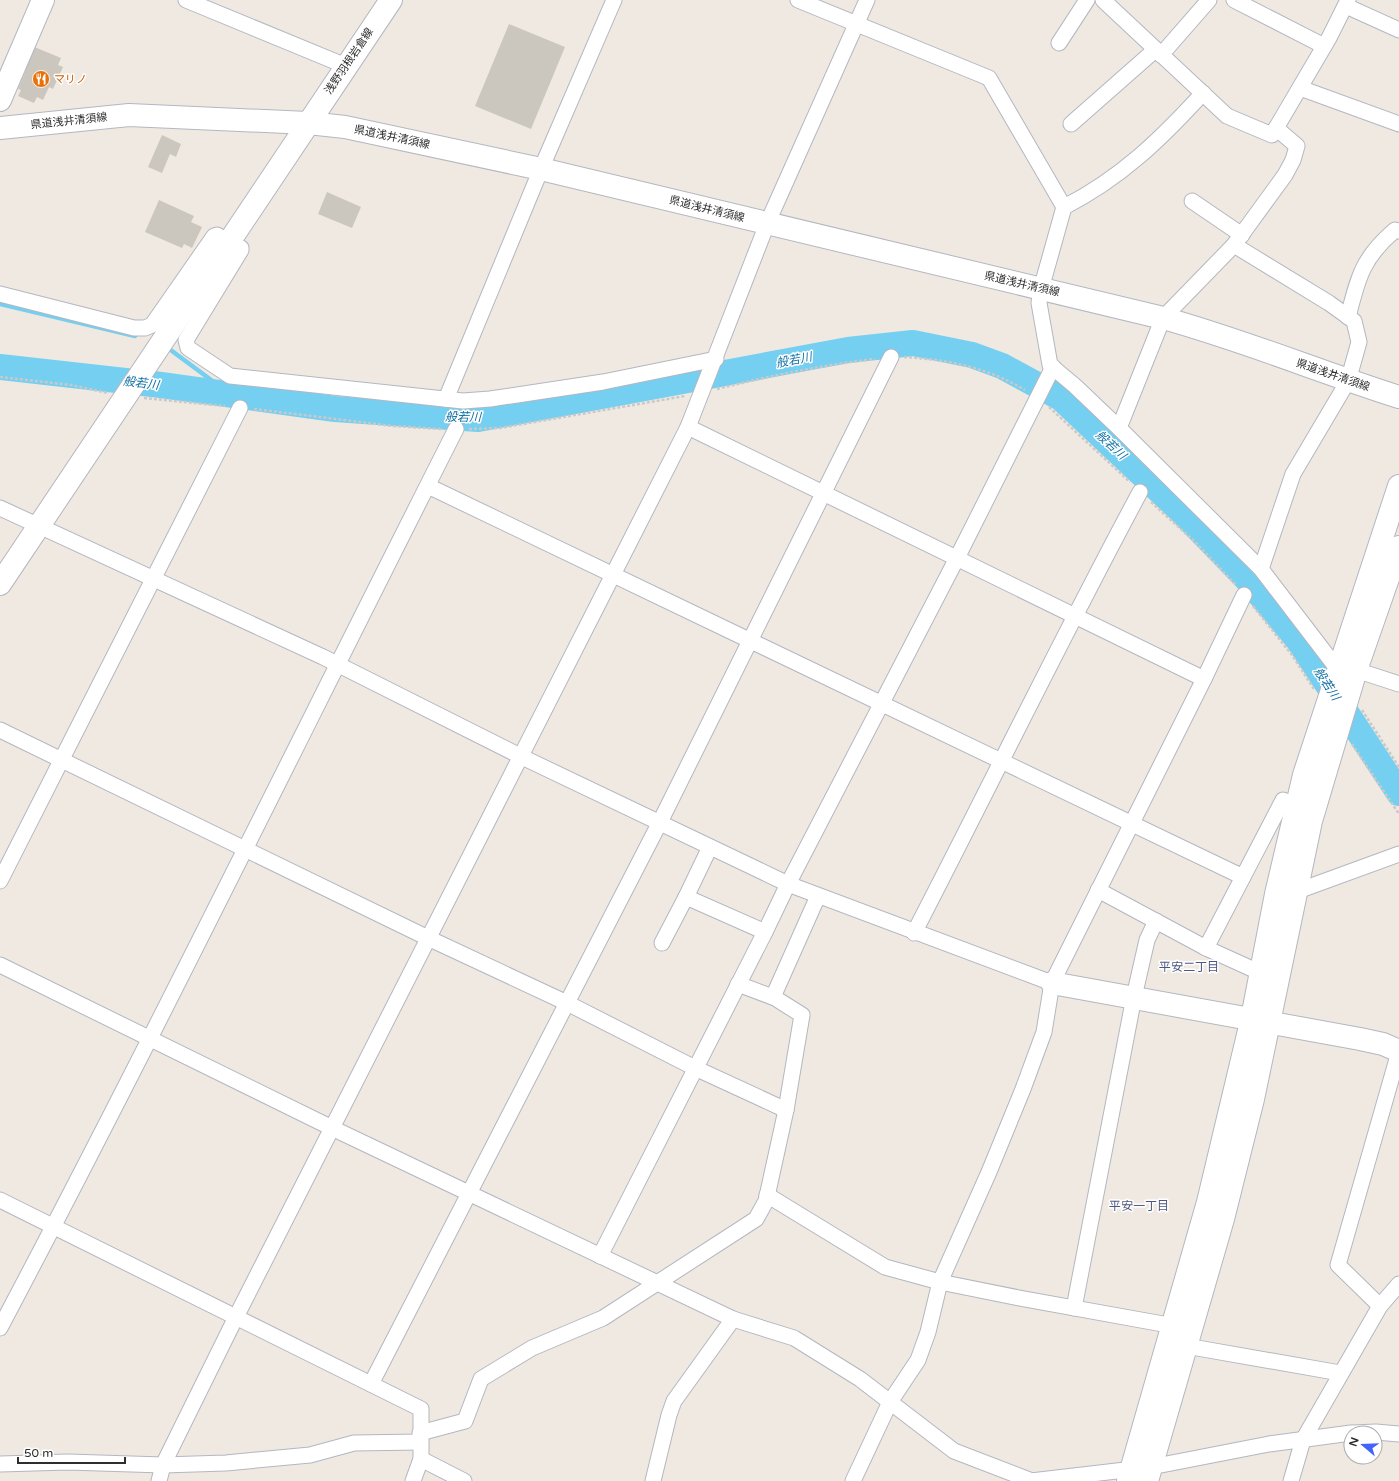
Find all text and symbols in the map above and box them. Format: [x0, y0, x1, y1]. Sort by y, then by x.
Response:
street label: 浅野羽根岩倉線 [322, 25, 376, 97]
restaurant icon: マリノ [31, 69, 51, 89]
place label: マリノ [54, 73, 87, 86]
street label: 県道浅井清須線 [30, 111, 108, 131]
street label: 県道浅井清須線 [353, 123, 431, 151]
street label: 県道浅井清須線 [668, 193, 746, 225]
street label: 県道浅井清須線 [983, 269, 1061, 299]
water label: 般若川 [775, 349, 815, 370]
street label: 県道浅井清須線 [1294, 356, 1372, 394]
water label: 般若川 [122, 374, 162, 392]
water label: 般若川 [445, 410, 483, 424]
water label: 般若川 [1093, 428, 1130, 464]
water label: 般若川 [1311, 665, 1344, 705]
district label: 平安二丁目 [1159, 960, 1219, 974]
district label: 平安一丁目 [1109, 1199, 1169, 1213]
north arrow [1343, 1425, 1383, 1465]
text: N [1346, 1436, 1362, 1448]
scale bar [18, 1439, 125, 1465]
text: 50 m [24, 1446, 53, 1460]

